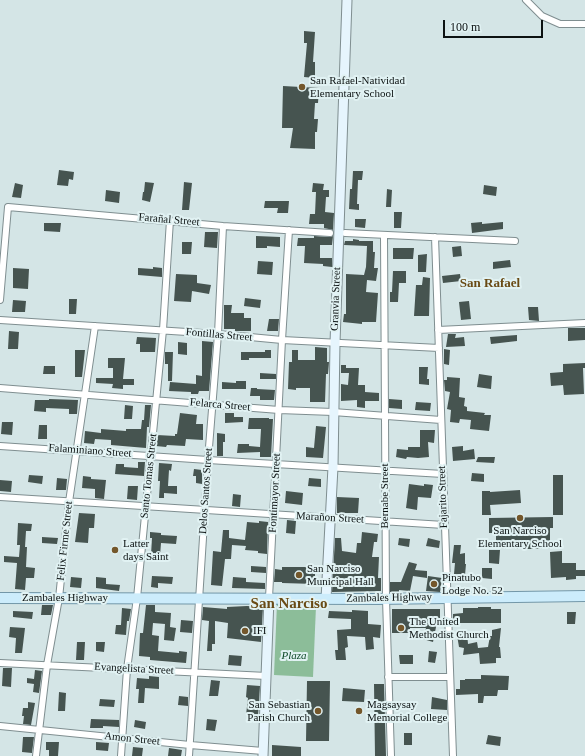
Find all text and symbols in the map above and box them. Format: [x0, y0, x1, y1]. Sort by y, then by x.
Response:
scale bar [445, 12, 545, 38]
text: 100 m [450, 20, 480, 34]
place label: San Rafael-Natividad Elementary School [310, 74, 405, 100]
marker: San Rafael-Natividad Elementary School [297, 82, 307, 92]
street label: Farañal Street [138, 211, 200, 229]
street label: Granvia Street [328, 267, 344, 331]
district label: San Rafael [460, 276, 520, 292]
street label: Fontillas Street [185, 326, 253, 344]
street label: Felarca Street [189, 396, 251, 414]
street label: Santo Tomas Street [138, 433, 160, 519]
street label: Falaminiano Street [48, 442, 132, 460]
street label: Delos Santos Street [196, 448, 216, 534]
street label: Fontimayor Street [266, 453, 284, 533]
street label: Bernabe Street [378, 463, 392, 529]
street label: Fajarito Street [435, 465, 451, 529]
street label: Felix Firme Street [54, 501, 76, 581]
street label: Marañon Street [296, 510, 364, 526]
marker: San Narciso Elementary School [515, 513, 525, 523]
place label: San Narciso Elementary School [478, 524, 562, 550]
place label: Latter days Saint [123, 537, 169, 563]
marker: Latter days Saint [110, 545, 120, 555]
place label: San Narciso Municipal Hall [307, 562, 374, 588]
marker: San Narciso Municipal Hall [294, 570, 304, 580]
place label: Pinatubo Lodge No. 52 [442, 571, 503, 597]
marker: Pinatubo Lodge No. 52 [429, 579, 439, 589]
street label: Zambales Highway [22, 591, 108, 605]
street label: Zambales Highway [346, 591, 432, 605]
district label: San Narciso [251, 595, 327, 613]
place label: The United Methodist Church [409, 615, 489, 641]
marker: The United Methodist Church [396, 623, 406, 633]
place label: IFI [253, 624, 266, 638]
marker: IFI [240, 626, 250, 636]
park label: Plaza [281, 649, 307, 663]
street label: Evangelista Street [94, 660, 174, 678]
place label: San Sebastian Parish Church [247, 698, 310, 724]
place label: Magsaysay Memorial College [367, 698, 447, 724]
marker: San Sebastian Parish Church [313, 706, 323, 716]
marker: Magsaysay Memorial College [354, 706, 364, 716]
street label: Amon Street [104, 730, 160, 748]

